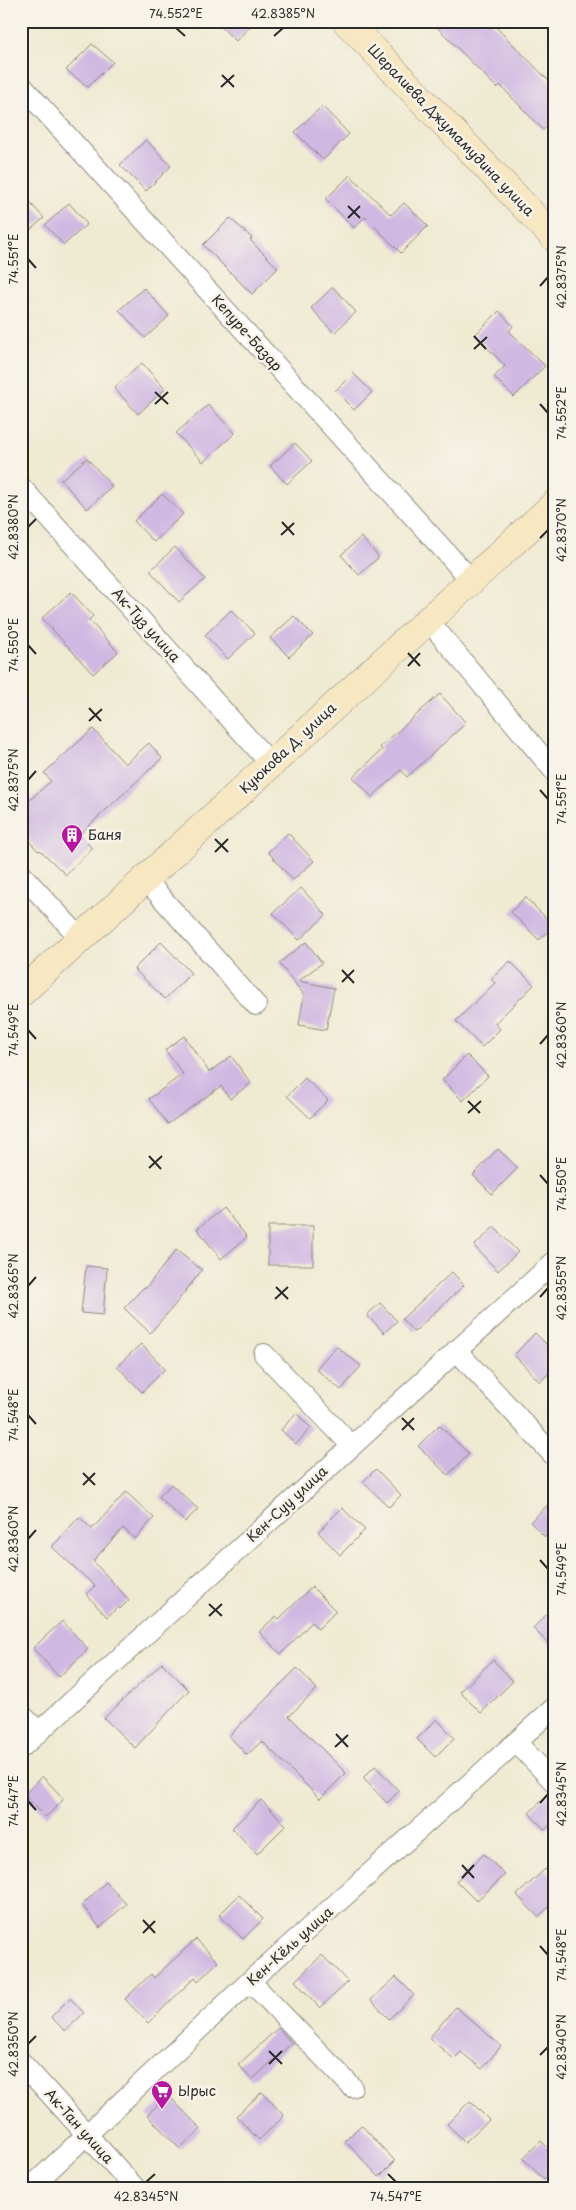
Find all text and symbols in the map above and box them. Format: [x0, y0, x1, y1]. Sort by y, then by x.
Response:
text: 74.552°E [149, 4, 203, 22]
text: 42.8385°N [251, 4, 315, 22]
street label: Шералиева Джумамудина улица [363, 39, 540, 221]
text: 74.551°E [4, 234, 22, 284]
text: 42.8375°N [552, 245, 570, 309]
street label: Кепуре-Базар [207, 290, 288, 376]
text: 74.552°E [552, 386, 570, 440]
text: 42.8380°N [4, 494, 22, 560]
text: 42.8370°N [552, 498, 570, 562]
street label: Ак-Туз улица [107, 583, 186, 667]
text: 74.550°E [4, 618, 22, 672]
street label: Куюкова Д. улица [235, 697, 341, 798]
text: 42.8375°N [4, 748, 22, 812]
text: 74.551°E [552, 774, 570, 824]
building icon: Баня [60, 823, 84, 854]
place label: Баня [88, 824, 122, 845]
text: 42.8360°N [552, 1002, 570, 1068]
text: 74.549°E [4, 1003, 22, 1057]
text: 74.550°E [552, 1157, 570, 1211]
text: 42.8365°N [4, 1253, 22, 1319]
text: 42.8355°N [552, 1256, 570, 1320]
text: 74.548°E [4, 1388, 22, 1442]
street label: Кен-Суу улица [241, 1460, 332, 1547]
text: 42.8360°N [4, 1506, 22, 1572]
text: 74.549°E [552, 1542, 570, 1596]
text: 42.8345°N [552, 1762, 570, 1826]
text: 74.547°E [4, 1775, 22, 1827]
street label: Кен-Кёль улица [242, 1901, 338, 1990]
text: 74.548°E [552, 1928, 570, 1982]
text: 42.8350°N [4, 2011, 22, 2077]
text: 42.8340°N [552, 2014, 570, 2080]
supermarket icon: Ырыс [150, 2079, 174, 2110]
place label: Ырыс [178, 2080, 216, 2101]
street label: Ак-Тан улица [40, 2084, 119, 2168]
text: 42.8345°N [114, 2187, 178, 2205]
text: 74.547°E [370, 2187, 422, 2205]

